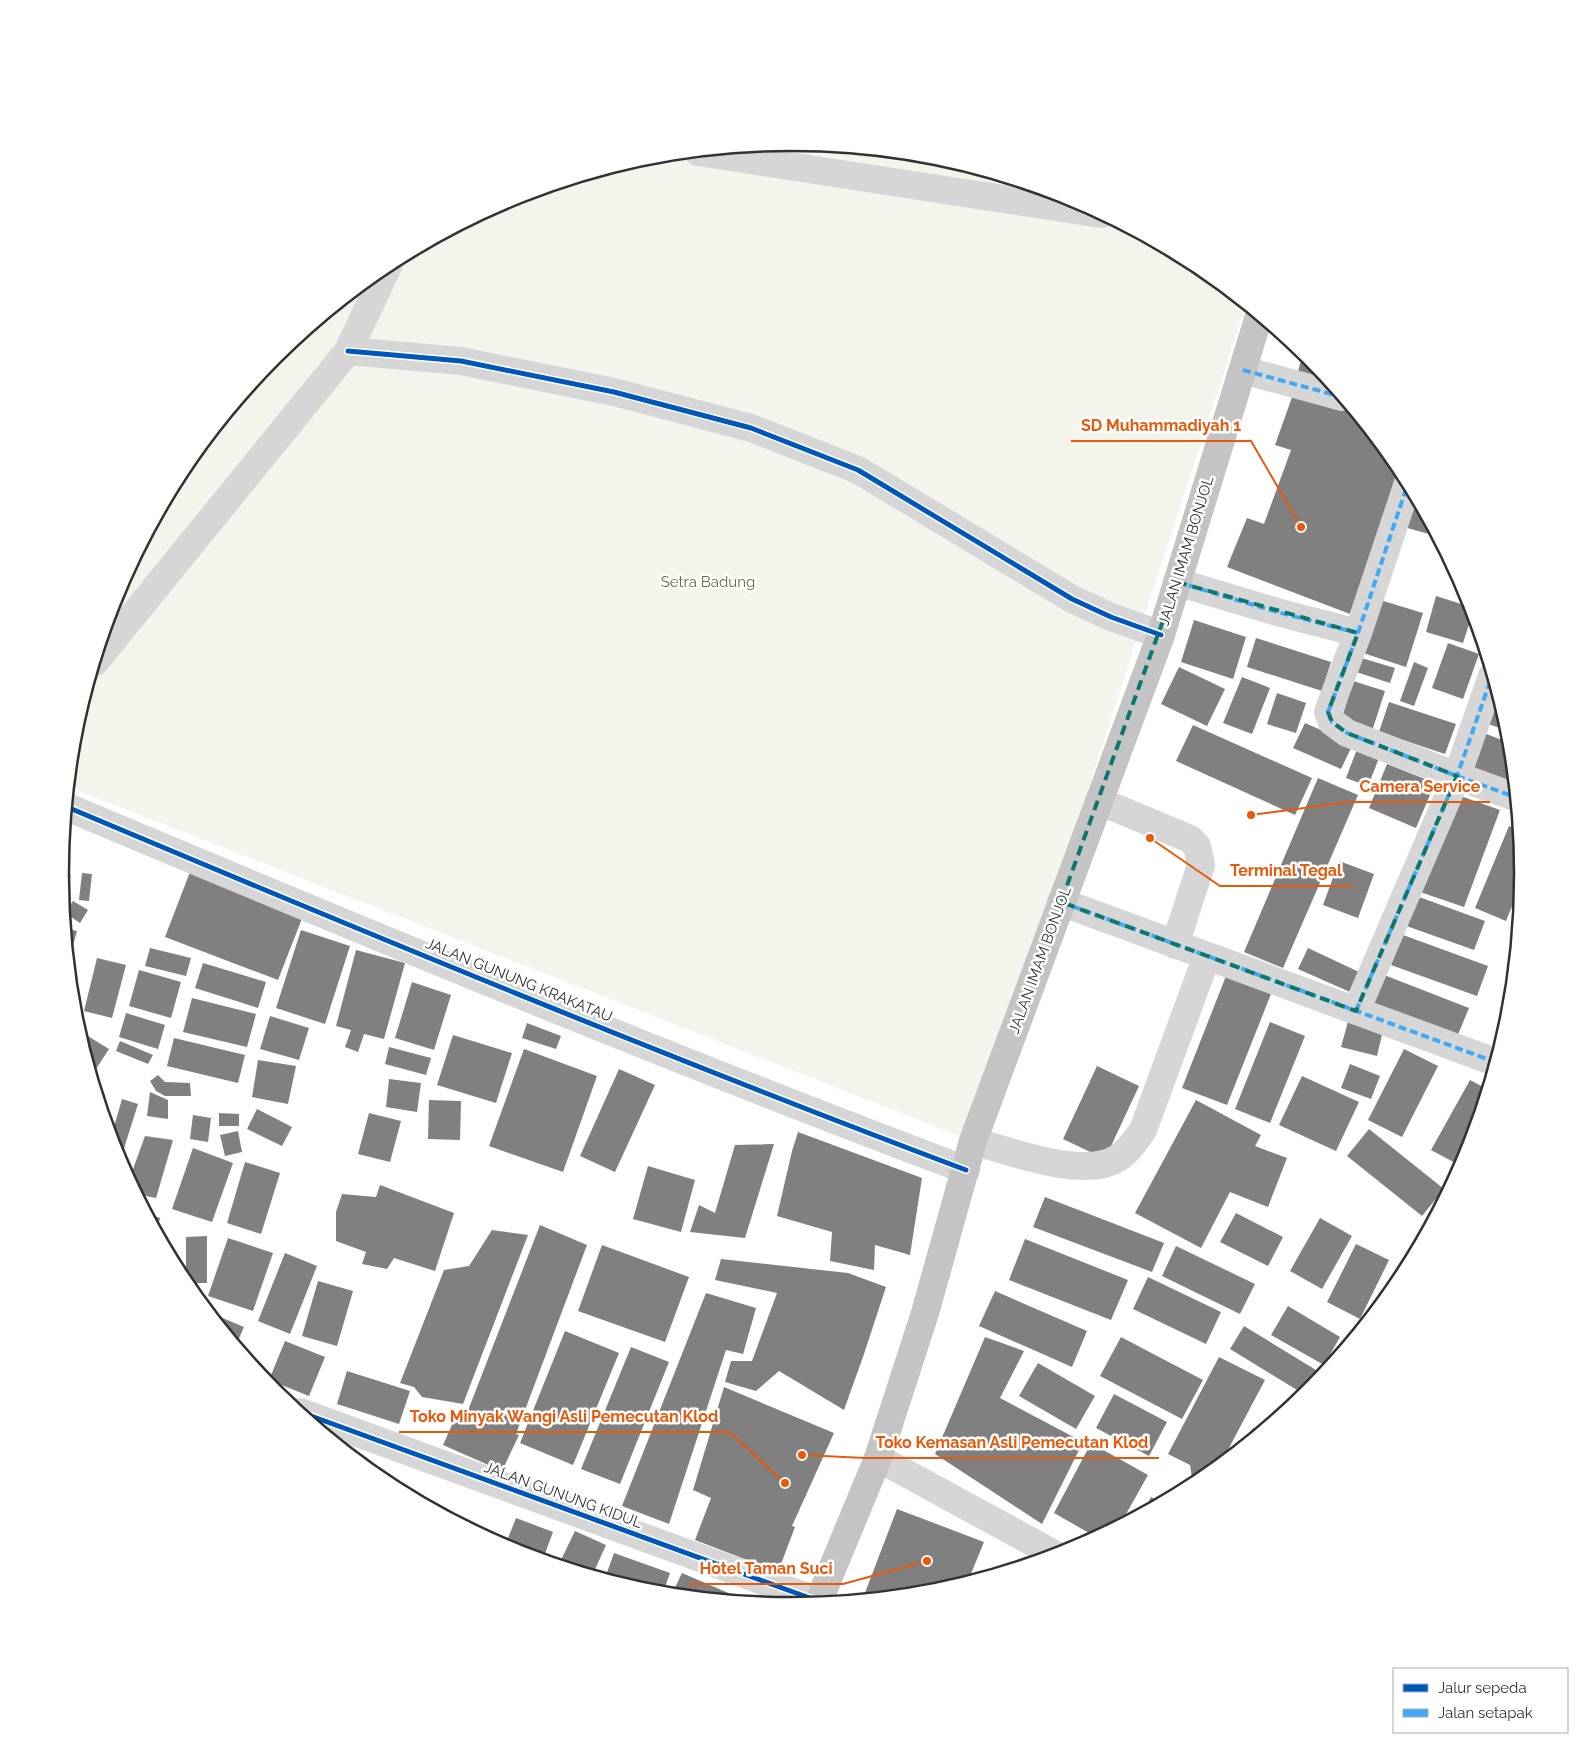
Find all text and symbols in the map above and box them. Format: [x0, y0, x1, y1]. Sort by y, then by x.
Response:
callout: SD Muhammadiyah 1 [1071, 410, 1251, 441]
text: SD Muhammadiyah 1 [1081, 416, 1241, 435]
street label: JALAN IMAM BONJOL [1155, 474, 1217, 628]
park label: Setra Badung [661, 573, 755, 591]
callout: Camera Service [1349, 771, 1490, 802]
text: Camera Service [1360, 777, 1481, 796]
callout: Terminal Tegal [1220, 855, 1353, 886]
text: Terminal Tegal [1230, 861, 1343, 880]
street label: JALAN IMAM BONJOL [1005, 884, 1075, 1036]
street label: JALAN GUNUNG KRAKATAU [423, 934, 615, 1026]
callout: Toko Minyak Wangi Asli Pemecutan Klod [399, 1401, 729, 1432]
text: Toko Minyak Wangi Asli Pemecutan Klod [410, 1407, 718, 1426]
callout: Toko Kemasan Asli Pemecutan Klod [865, 1427, 1159, 1458]
text: Toko Kemasan Asli Pemecutan Klod [876, 1433, 1148, 1452]
street label: JALAN GUNUNG KIDUL [482, 1458, 645, 1532]
callout: Hotel Taman Suci [689, 1553, 843, 1584]
text: Hotel Taman Suci [699, 1559, 833, 1578]
legend [1393, 1668, 1568, 1733]
text: Jalur sepeda [1438, 1679, 1527, 1697]
text: Jalan setapak [1438, 1704, 1533, 1722]

